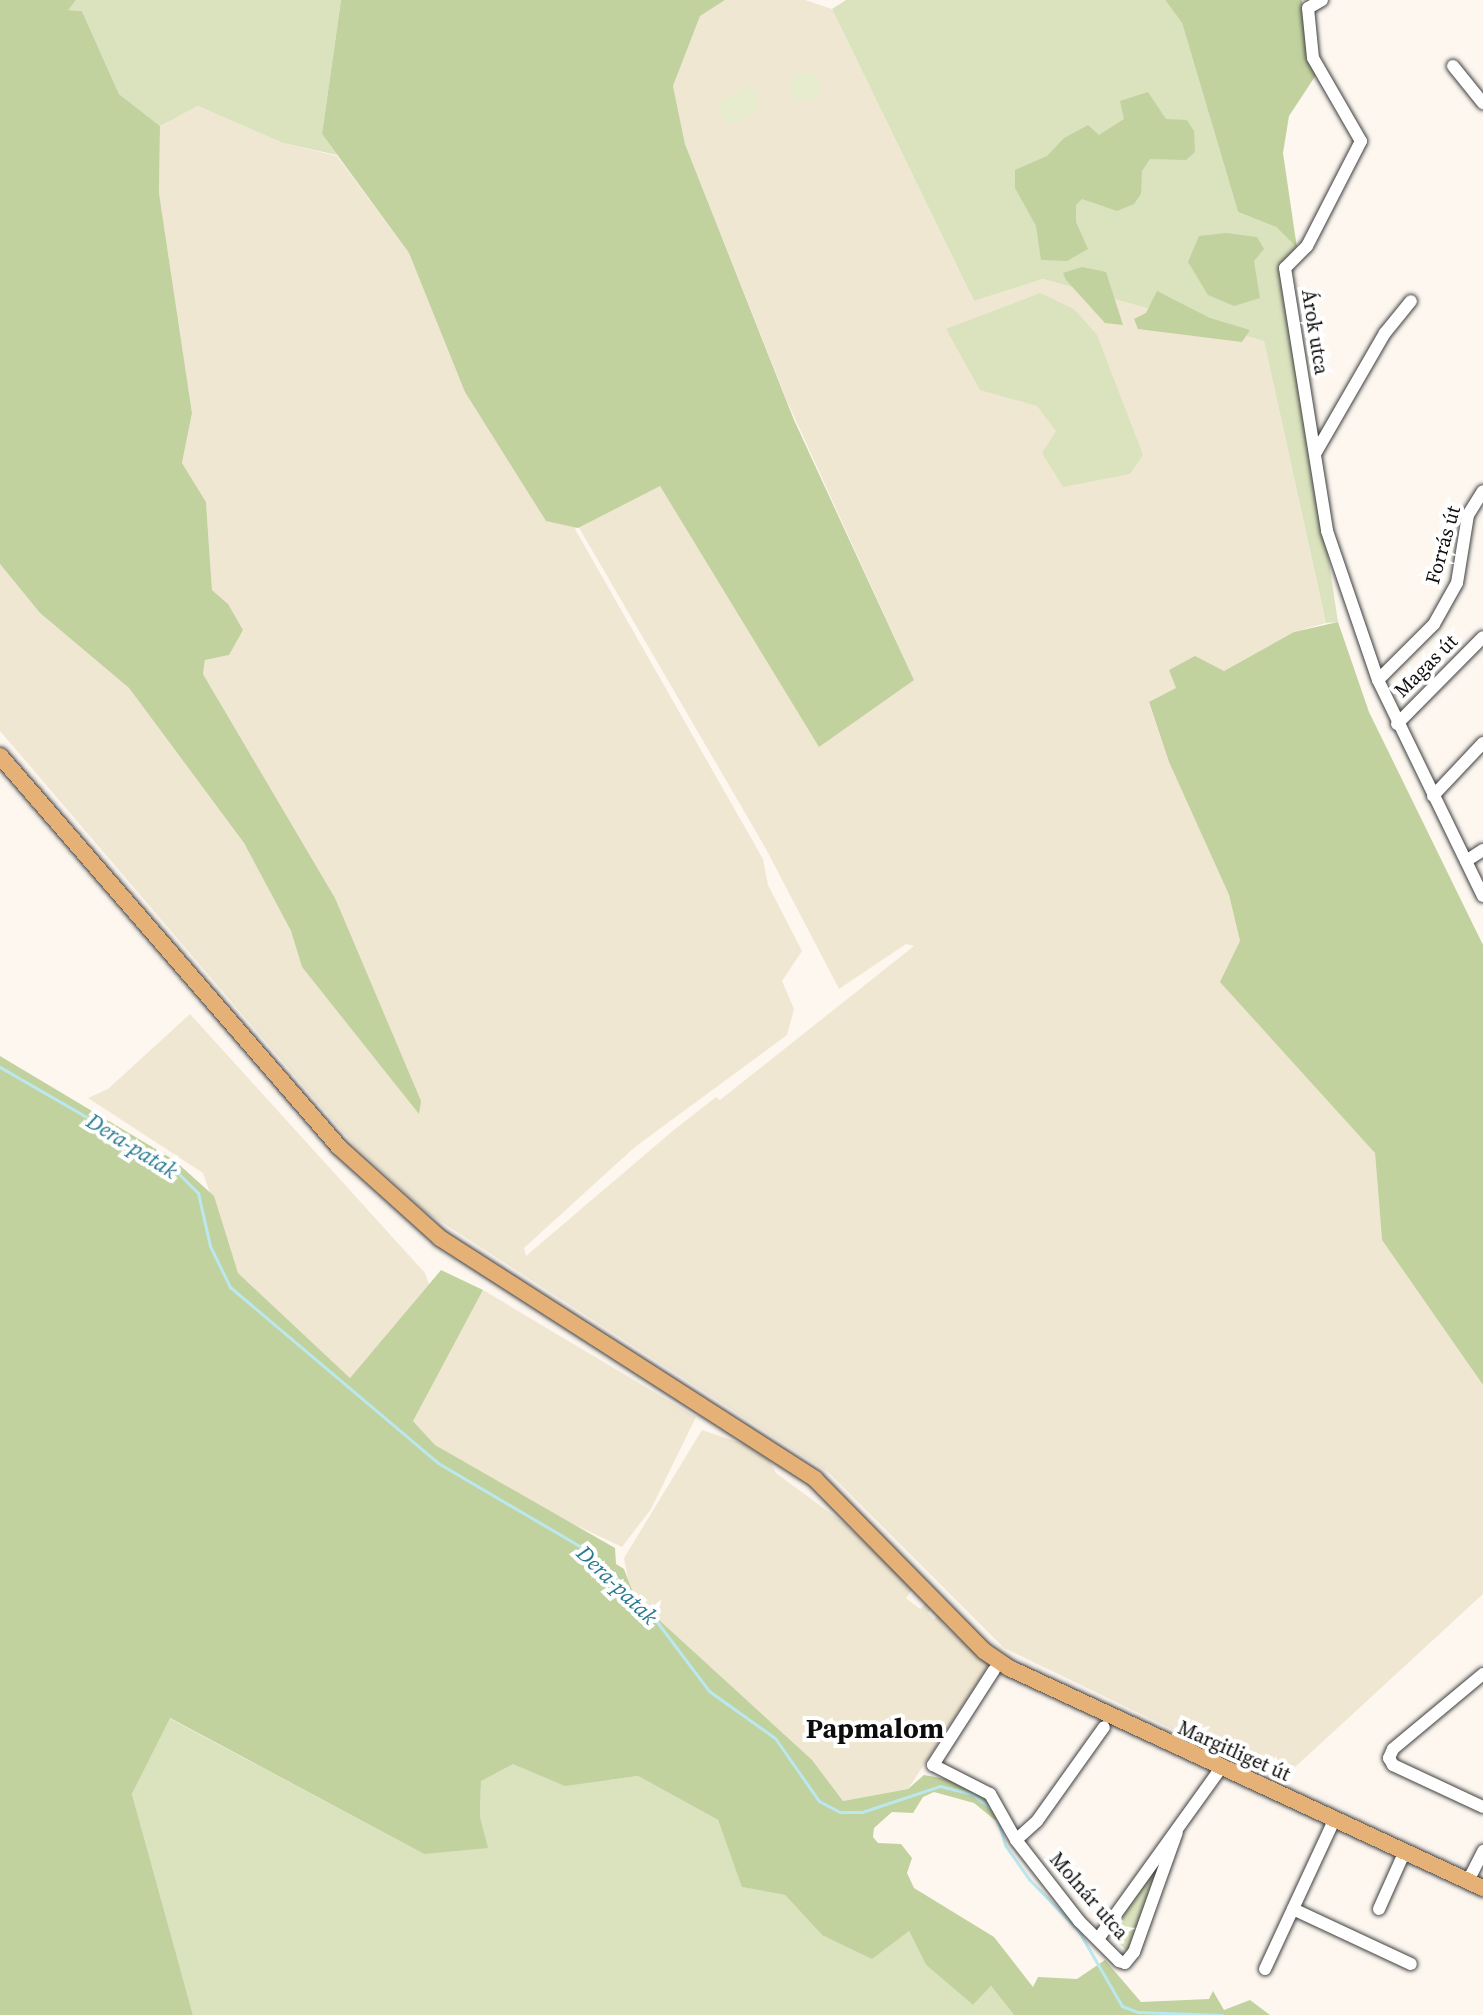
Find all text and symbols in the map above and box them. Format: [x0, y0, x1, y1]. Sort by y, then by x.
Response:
street label: Árok utca [1296, 288, 1334, 376]
street label: Forrás út [1420, 503, 1466, 587]
street label: Magas út [1389, 629, 1463, 703]
water label: Dera-patak [82, 1108, 182, 1184]
water label: Dera-patak [571, 1540, 663, 1630]
district label: Papmalom [806, 1711, 944, 1745]
street label: Margitliget út [1174, 1716, 1294, 1786]
street label: Molnár utca [1045, 1847, 1133, 1945]

